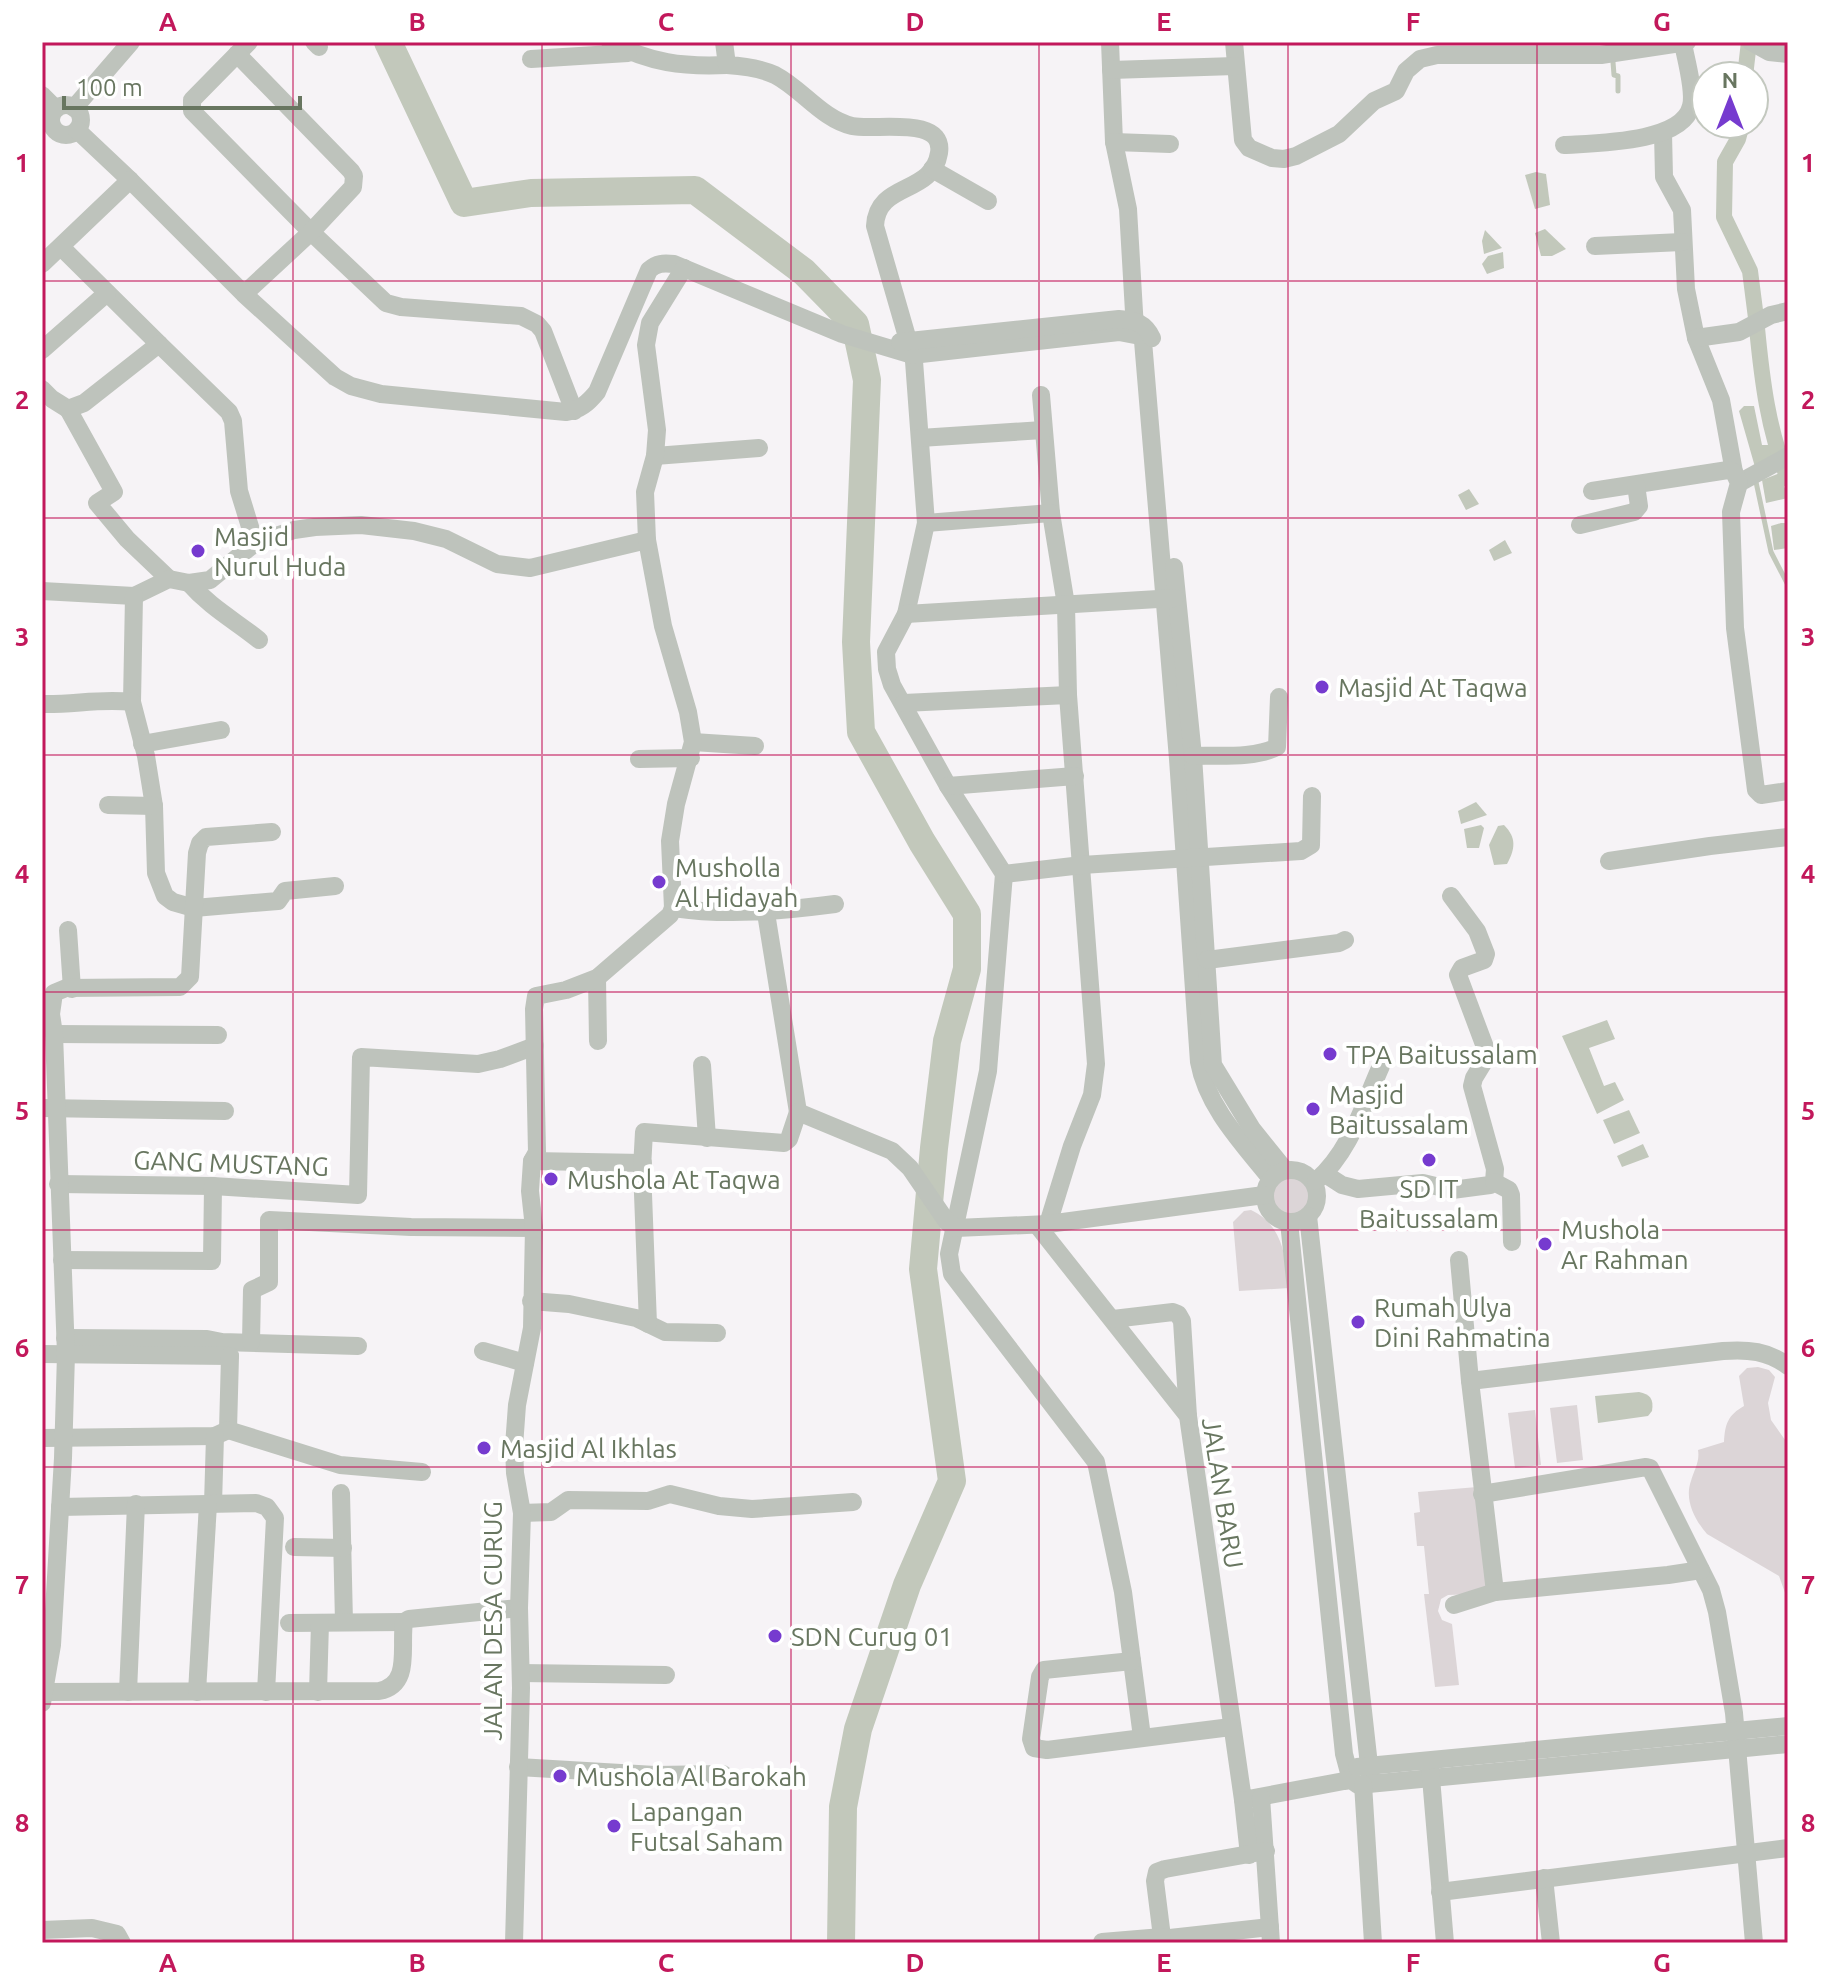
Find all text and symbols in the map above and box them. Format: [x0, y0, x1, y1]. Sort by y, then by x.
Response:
text: A [159, 7, 178, 36]
text: B [408, 7, 426, 36]
text: C [658, 7, 675, 36]
text: D [906, 7, 924, 36]
text: E [1156, 7, 1172, 36]
text: F [1406, 7, 1420, 36]
text: G [1653, 7, 1671, 36]
scale bar [64, 60, 300, 110]
north arrow [1690, 60, 1770, 140]
text: N [1722, 67, 1738, 92]
text: 100 m [76, 74, 143, 101]
text: 1 [15, 148, 29, 177]
text: 1 [1801, 148, 1815, 177]
text: 2 [15, 385, 29, 414]
text: 2 [1801, 385, 1815, 414]
place label: Masjid Nurul Huda [214, 522, 346, 581]
marker: Masjid Nurul Huda [189, 542, 207, 560]
text: 3 [15, 622, 29, 651]
text: 3 [1801, 622, 1815, 651]
place label: Masjid At Taqwa [1338, 673, 1528, 702]
marker: Masjid At Taqwa [1313, 678, 1331, 696]
place label: Musholla Al Hidayah [675, 853, 798, 912]
text: 4 [15, 859, 29, 888]
text: 4 [1801, 859, 1815, 888]
marker: Musholla Al Hidayah [650, 873, 668, 891]
place label: TPA Baitussalam [1346, 1040, 1538, 1069]
marker: TPA Baitussalam [1321, 1045, 1339, 1063]
place label: Masjid Baitussalam [1329, 1080, 1469, 1139]
text: 5 [15, 1096, 29, 1125]
text: 5 [1801, 1096, 1815, 1125]
marker: Masjid Baitussalam [1304, 1100, 1322, 1118]
street label: GANG MUSTANG [133, 1145, 329, 1181]
marker: SD IT Baitussalam [1420, 1151, 1438, 1169]
place label: Mushola At Taqwa [567, 1165, 781, 1194]
marker: Mushola At Taqwa [542, 1170, 560, 1188]
place label: SD IT Baitussalam [1359, 1174, 1499, 1233]
place label: Mushola Ar Rahman [1561, 1215, 1689, 1274]
marker: Mushola Ar Rahman [1536, 1235, 1554, 1253]
place label: Rumah Ulya Dini Rahmatina [1374, 1293, 1551, 1352]
marker: Rumah Ulya Dini Rahmatina [1349, 1313, 1367, 1331]
text: 6 [15, 1333, 29, 1362]
text: 6 [1801, 1333, 1815, 1362]
street label: JALAN BARU [1197, 1415, 1249, 1571]
place label: Masjid Al Ikhlas [500, 1434, 677, 1463]
marker: Masjid Al Ikhlas [475, 1439, 493, 1457]
street label: JALAN DESA CURUG [478, 1501, 507, 1741]
text: 7 [15, 1570, 29, 1599]
text: 7 [1801, 1570, 1815, 1599]
place label: SDN Curug 01 [791, 1622, 953, 1651]
marker: SDN Curug 01 [766, 1627, 784, 1645]
place label: Mushola Al Barokah [576, 1762, 807, 1791]
marker: Mushola Al Barokah [551, 1767, 569, 1785]
place label: Lapangan Futsal Saham [630, 1797, 783, 1856]
text: 8 [15, 1808, 29, 1837]
text: 8 [1801, 1808, 1815, 1837]
marker: Lapangan Futsal Saham [605, 1817, 623, 1835]
text: A [159, 1948, 178, 1977]
text: B [408, 1948, 426, 1977]
text: C [658, 1948, 675, 1977]
text: D [906, 1948, 924, 1977]
text: E [1156, 1948, 1172, 1977]
text: F [1406, 1948, 1420, 1977]
text: G [1653, 1948, 1671, 1977]

